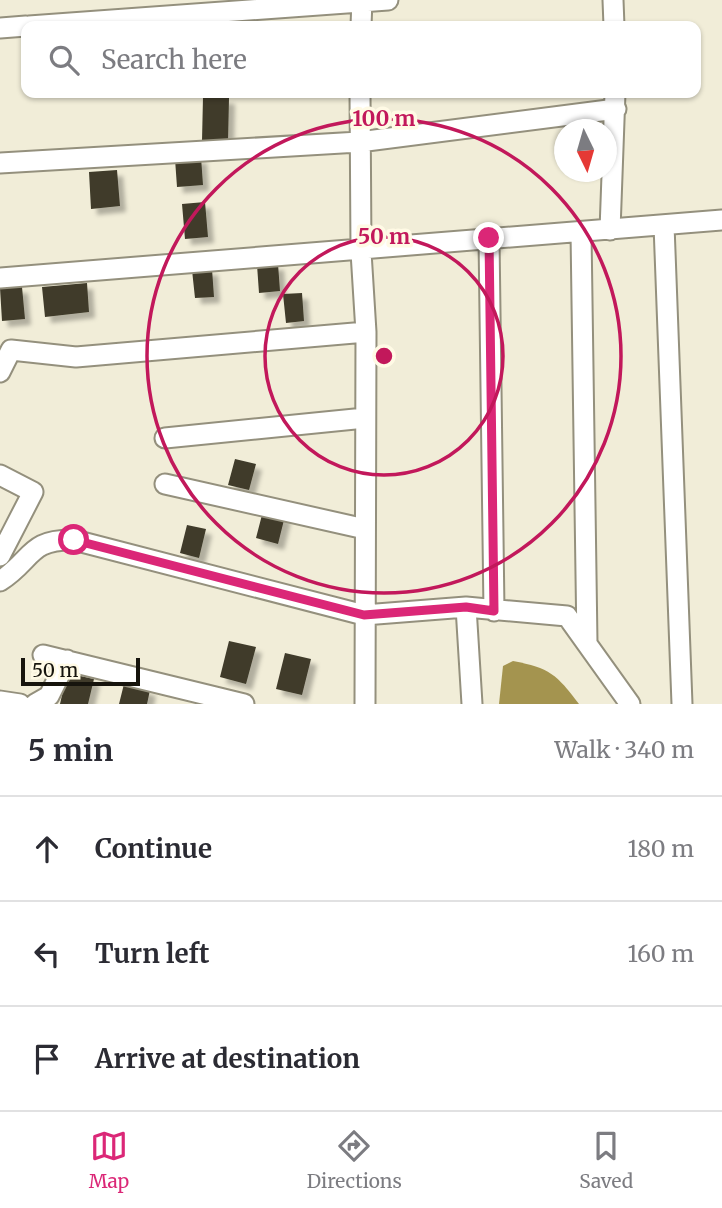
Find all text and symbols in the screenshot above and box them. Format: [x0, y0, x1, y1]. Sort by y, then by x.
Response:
search box [21, 21, 701, 98]
icon: search [45, 41, 83, 79]
text: Search here [101, 43, 247, 76]
text: 100 m [353, 105, 415, 132]
north arrow [554, 119, 617, 182]
route end [473, 222, 504, 253]
text: 50 m [358, 223, 410, 250]
centre of rings [372, 344, 396, 368]
route start [58, 524, 89, 555]
scale bar [21, 655, 140, 687]
text: 50 m [32, 658, 78, 682]
text: 5 min [28, 731, 113, 769]
text: Walk · 340 m [554, 735, 694, 764]
icon: ahead [28, 830, 66, 868]
text: Continue [95, 832, 212, 865]
text: 180 m [628, 834, 694, 863]
icon: left [28, 935, 66, 973]
text: Turn left [95, 937, 209, 970]
text: 160 m [628, 939, 694, 968]
icon: arrive [28, 1040, 66, 1078]
text: Arrive at destination [95, 1042, 360, 1075]
tab: Map [89, 1127, 129, 1193]
tab: Directions [307, 1127, 402, 1193]
tab: Saved [579, 1127, 633, 1193]

